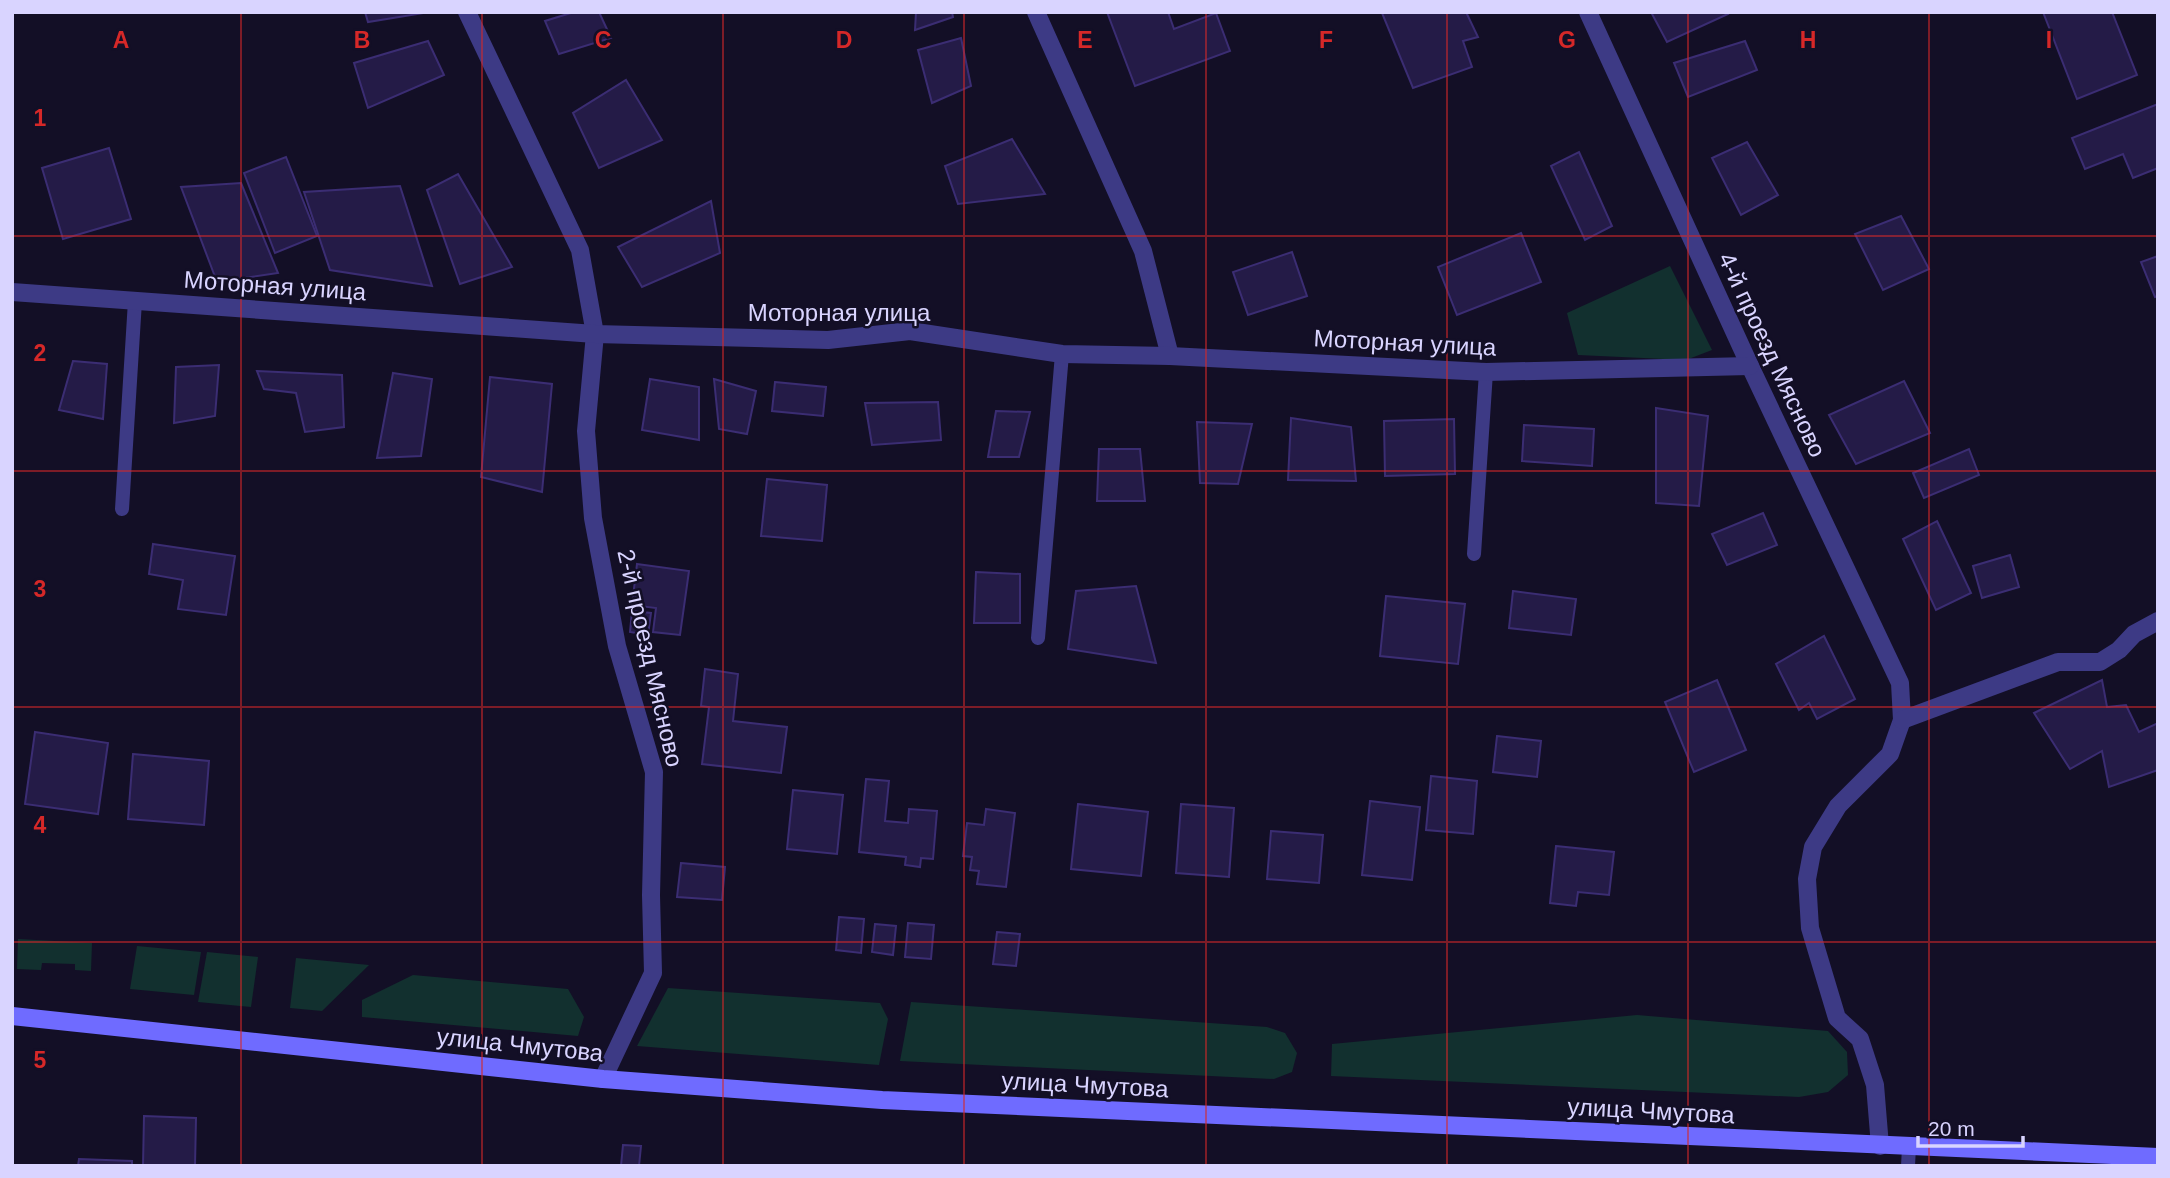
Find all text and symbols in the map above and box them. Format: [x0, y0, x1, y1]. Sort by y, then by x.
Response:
text: A [113, 27, 129, 53]
text: B [354, 27, 370, 53]
text: C [595, 27, 611, 53]
text: D [836, 27, 852, 53]
text: E [1077, 27, 1093, 53]
text: F [1319, 27, 1333, 53]
text: G [1558, 27, 1576, 53]
text: H [1800, 27, 1816, 53]
text: I [2046, 27, 2052, 53]
text: 1 [34, 105, 47, 131]
street label: 4-й проезд Мясново [1713, 248, 1832, 461]
street label: Моторная улица [183, 266, 368, 305]
street label: Моторная улица [748, 299, 931, 326]
street label: Моторная улица [1313, 324, 1498, 361]
text: 2 [34, 340, 46, 366]
street label: 2-й проезд Мясново [612, 546, 689, 769]
text: 3 [34, 576, 46, 602]
text: 4 [34, 812, 47, 838]
street label: улица Чмутова [435, 1022, 605, 1067]
text: 5 [34, 1047, 47, 1073]
street label: улица Чмутова [1001, 1067, 1170, 1102]
street label: улица Чмутова [1567, 1093, 1736, 1128]
scale bar [1918, 1104, 2023, 1148]
text: 20 m [1928, 1117, 1975, 1140]

